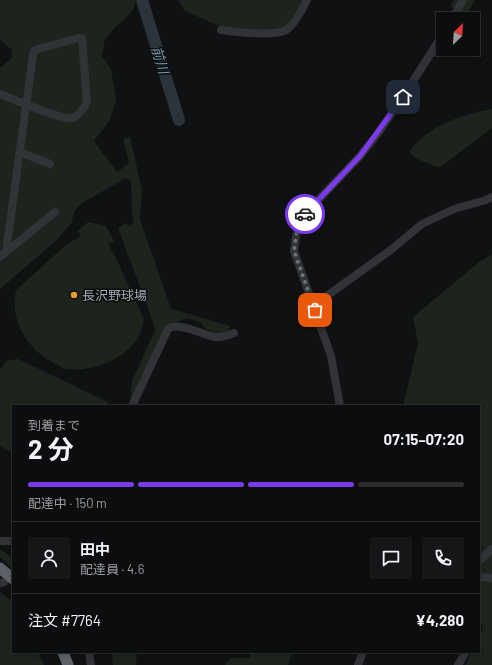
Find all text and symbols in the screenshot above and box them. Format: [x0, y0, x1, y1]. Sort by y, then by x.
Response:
north arrow [436, 12, 480, 56]
map controls [436, 12, 480, 56]
water label: 前川 [148, 44, 173, 78]
pin [386, 80, 420, 114]
icon: home [392, 86, 414, 108]
courier [285, 194, 325, 234]
icon: car [294, 203, 316, 225]
place label: 長沢野球場 [82, 287, 147, 303]
marker: 長沢野球場 [69, 290, 79, 300]
pin [298, 293, 332, 327]
icon: bag [304, 299, 326, 321]
text: 到着まで [28, 417, 80, 433]
text: 07:15–07:20 [384, 430, 464, 448]
text: 2 分 [28, 433, 74, 464]
text: 配達中 · 150 m [28, 495, 107, 511]
button: person [28, 537, 70, 579]
button: chat [370, 537, 412, 579]
button: phone [422, 537, 464, 579]
text: 田中 [80, 540, 110, 558]
text: 配達員 · 4.6 [80, 561, 144, 577]
text: 注文 #7764 [28, 611, 101, 629]
text: ¥4,280 [416, 611, 464, 629]

